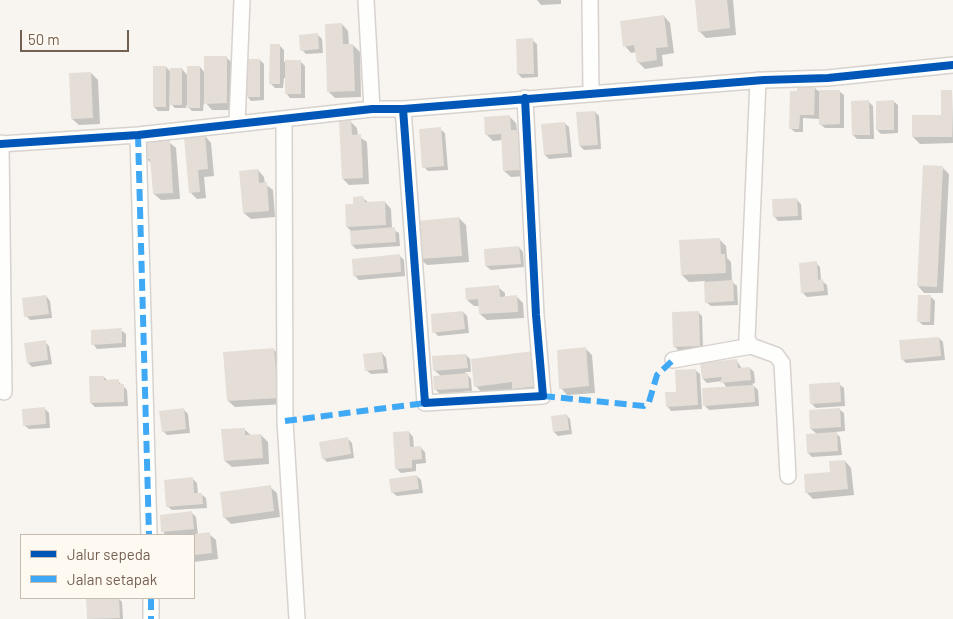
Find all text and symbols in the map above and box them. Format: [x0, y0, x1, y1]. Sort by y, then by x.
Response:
scale bar [22, 20, 131, 52]
text: 50 m [28, 30, 60, 48]
legend [20, 534, 195, 599]
text: Jalur sepeda [67, 545, 151, 563]
text: Jalan setapak [67, 570, 157, 588]

